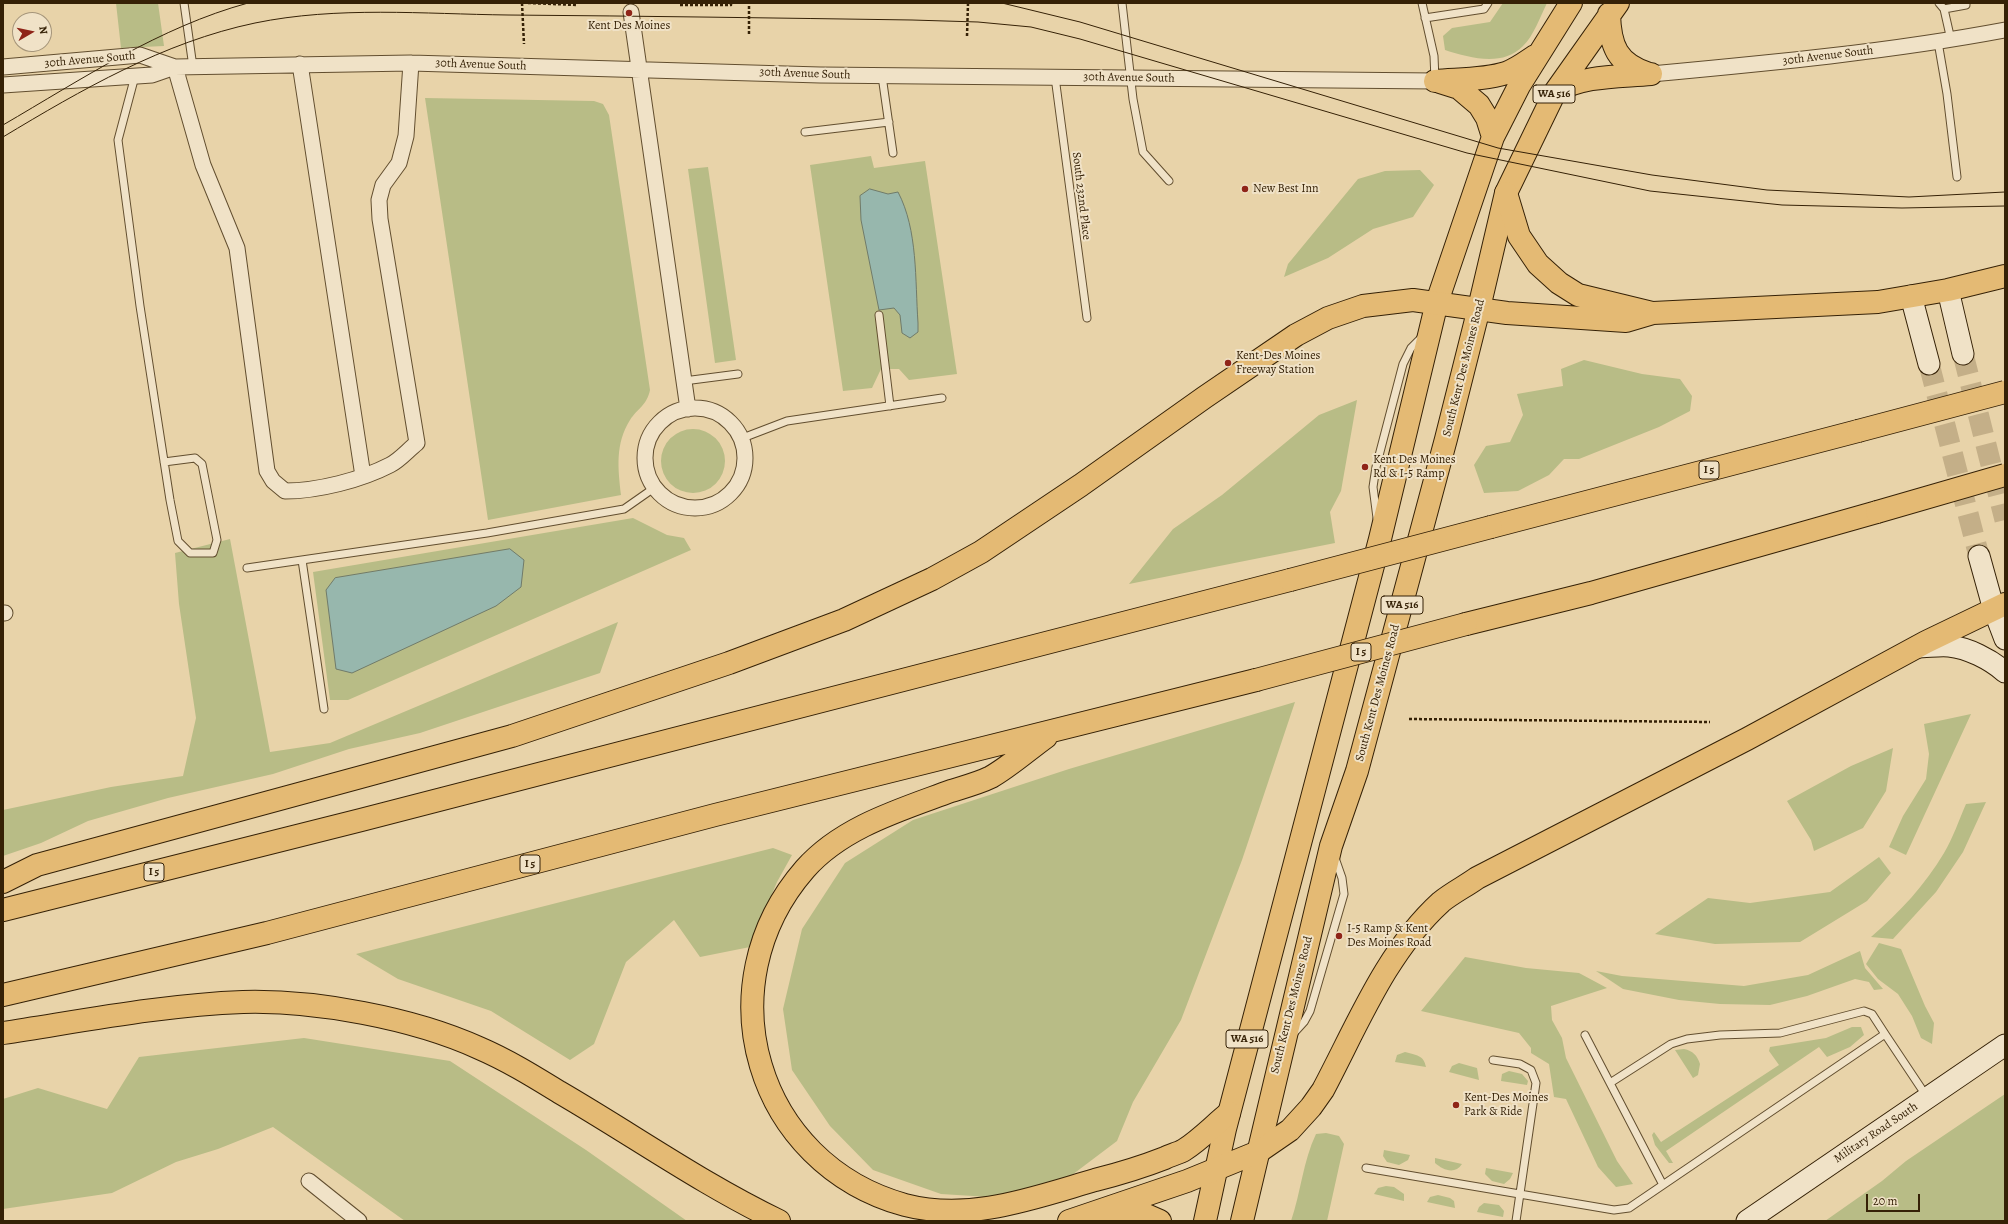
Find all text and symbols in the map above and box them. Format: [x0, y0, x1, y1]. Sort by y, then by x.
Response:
marker: Kent Des Moines [624, 8, 634, 18]
north arrow [12, 12, 52, 52]
place label: Kent Des Moines [588, 19, 670, 33]
text: N [35, 25, 51, 35]
street label: 30th Avenue South [1782, 43, 1874, 69]
street label: 30th Avenue South [44, 49, 136, 71]
street label: 30th Avenue South [435, 56, 527, 74]
street label: 30th Avenue South [759, 65, 851, 83]
street label: 30th Avenue South [1083, 70, 1175, 86]
road number: WA 516 [1533, 85, 1575, 103]
street label: South 232nd Place [1068, 151, 1094, 241]
place label: New Best Inn [1253, 182, 1319, 196]
marker: New Best Inn [1240, 184, 1250, 194]
street label: South Kent Des Moines Road [1440, 298, 1488, 438]
place label: Kent-Des Moines Freeway Station [1236, 349, 1320, 377]
marker: Kent-Des Moines Freeway Station [1223, 358, 1233, 368]
place label: Kent Des Moines Rd & I-5 Ramp [1373, 453, 1456, 481]
road number: I 5 [1699, 461, 1719, 479]
marker: Kent Des Moines Rd & I-5 Ramp [1360, 462, 1370, 472]
road number: WA 516 [1381, 596, 1423, 614]
street label: South Kent Des Moines Road [1353, 623, 1403, 763]
road number: I 5 [1351, 643, 1371, 661]
road number: I 5 [520, 855, 540, 873]
road number: I 5 [144, 863, 164, 881]
place label: I-5 Ramp & Kent Des Moines Road [1347, 922, 1431, 950]
marker: I-5 Ramp & Kent Des Moines Road [1334, 931, 1344, 941]
street label: South Kent Des Moines Road [1268, 935, 1316, 1075]
road number: WA 516 [1226, 1030, 1268, 1048]
place label: Kent-Des Moines Park & Ride [1464, 1091, 1548, 1119]
marker: Kent-Des Moines Park & Ride [1451, 1100, 1461, 1110]
street label: Military Road South [1831, 1100, 1921, 1166]
scale bar [1868, 1186, 1922, 1212]
text: 20 m [1873, 1193, 1897, 1209]

